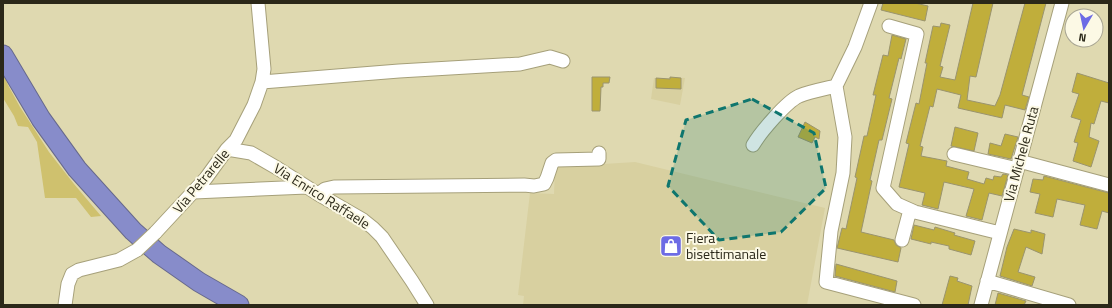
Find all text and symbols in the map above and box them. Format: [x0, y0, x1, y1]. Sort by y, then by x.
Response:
north arrow [1064, 8, 1104, 48]
text: N [1077, 29, 1087, 46]
street label: Via Michele Ruta [998, 104, 1043, 204]
street label: Via Petrarelle [167, 144, 234, 218]
street label: Via Enrico Raffaele [270, 157, 375, 234]
place label: Fiera bisettimanale [686, 227, 766, 264]
shop icon: Fiera bisettimanale [658, 233, 684, 259]

